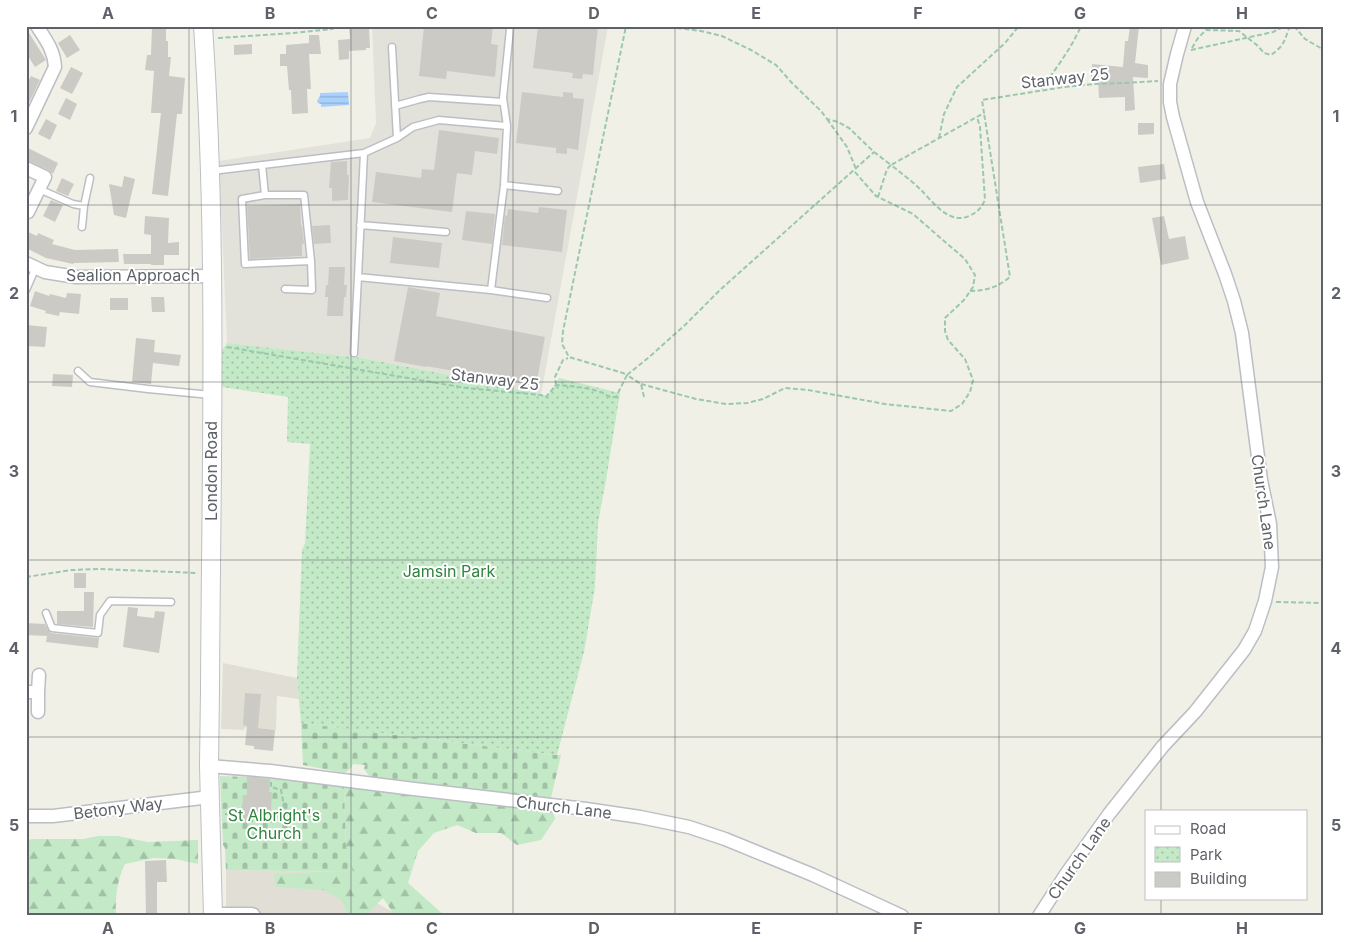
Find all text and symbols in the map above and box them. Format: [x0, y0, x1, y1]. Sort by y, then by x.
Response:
text: A [102, 3, 114, 23]
text: B [265, 3, 275, 23]
text: C [426, 3, 438, 23]
text: D [588, 3, 600, 23]
text: E [751, 3, 761, 23]
text: F [913, 3, 923, 23]
text: G [1074, 3, 1086, 23]
text: H [1236, 3, 1248, 23]
street label: Stanway 25 [1020, 63, 1110, 93]
text: 1 [11, 106, 17, 126]
text: 1 [1333, 106, 1339, 126]
street label: Sealion Approach [66, 265, 200, 285]
text: 2 [9, 283, 19, 303]
text: 2 [1331, 283, 1341, 303]
street label: Stanway 25 [450, 364, 540, 394]
street label: London Road [201, 421, 221, 521]
street label: Church Lane [1247, 453, 1281, 551]
text: 3 [9, 461, 19, 481]
text: 3 [1331, 461, 1341, 481]
park label: Jamsin Park [403, 561, 496, 581]
text: 4 [9, 638, 20, 658]
text: 4 [1331, 638, 1342, 658]
street label: Church Lane [515, 791, 613, 823]
street label: Betony Way [72, 793, 164, 823]
park label: St Albright's Church [228, 805, 320, 843]
legend [1145, 810, 1308, 900]
street label: Church Lane [1043, 813, 1115, 903]
text: 5 [9, 815, 19, 835]
text: 5 [1331, 815, 1341, 835]
text: Road [1190, 819, 1226, 838]
text: Park [1190, 845, 1223, 864]
text: Building [1190, 869, 1247, 888]
text: A [102, 918, 114, 938]
text: B [265, 918, 275, 938]
text: C [426, 918, 438, 938]
text: D [588, 918, 600, 938]
text: E [751, 918, 761, 938]
text: F [913, 918, 923, 938]
text: G [1074, 918, 1086, 938]
text: H [1236, 918, 1248, 938]

